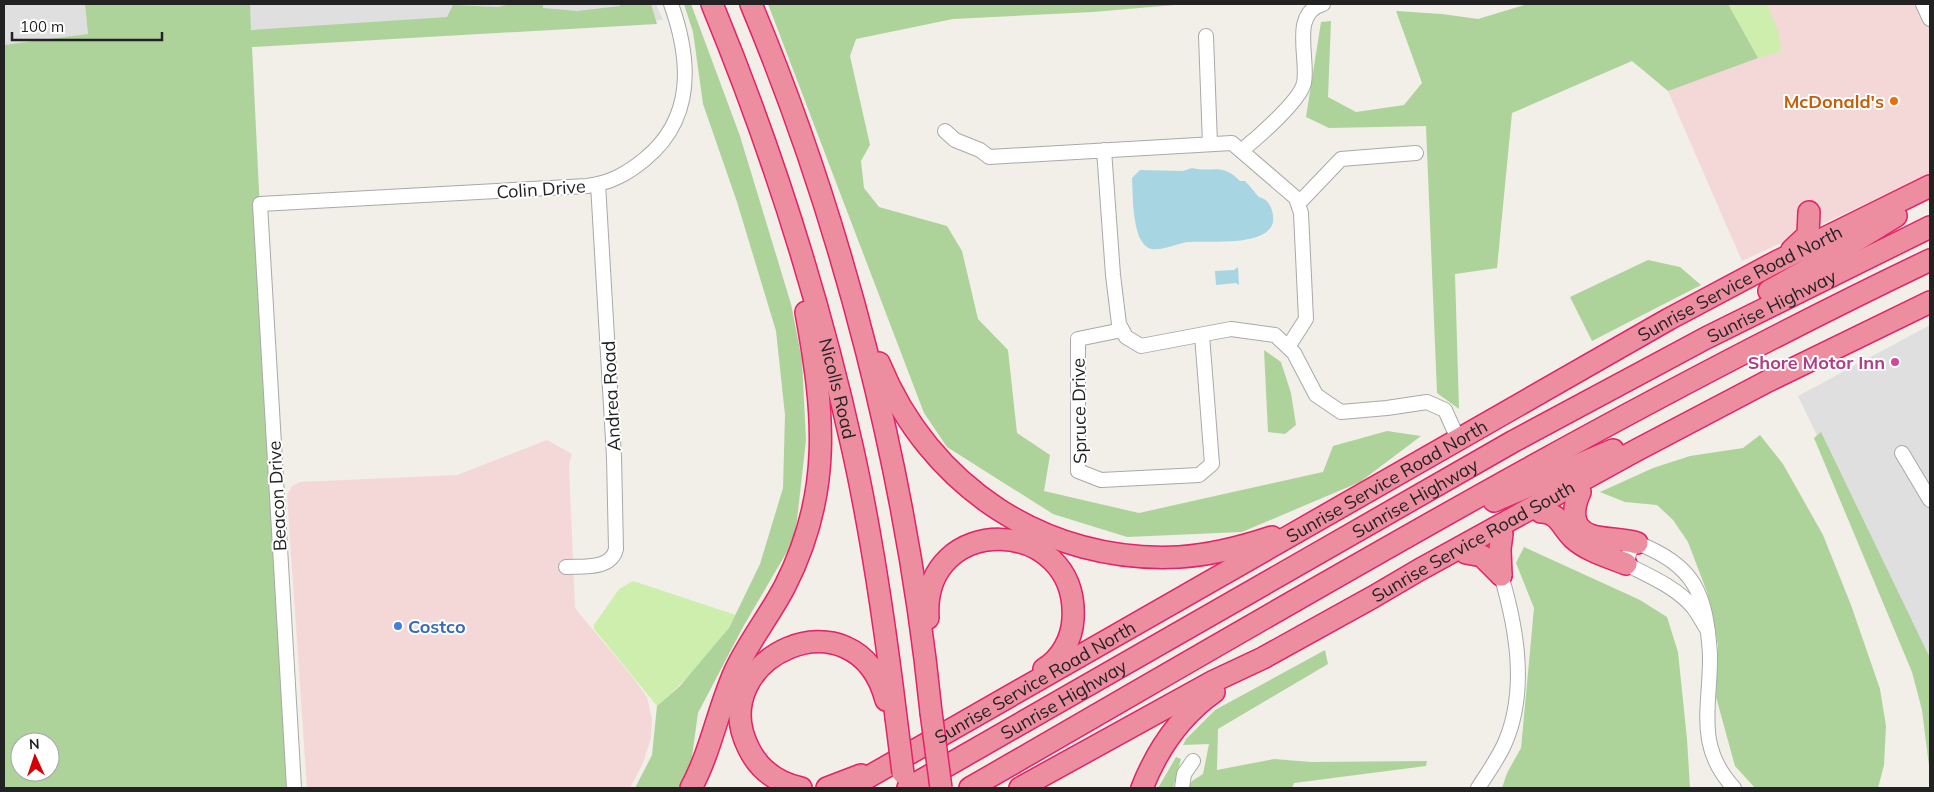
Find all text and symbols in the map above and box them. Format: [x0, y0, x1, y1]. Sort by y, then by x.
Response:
scale bar [12, 10, 162, 42]
text: 100 m [20, 17, 64, 36]
place label: McDonald's [1784, 90, 1884, 113]
marker: McDonald's [1888, 95, 1900, 107]
street label: Colin Drive [496, 174, 586, 204]
street label: Sunrise Service Road North [1633, 220, 1846, 346]
street label: Sunrise Highway [1703, 264, 1840, 347]
street label: Nicolls Road [814, 335, 862, 441]
street label: Andrea Road [597, 340, 625, 452]
place label: Shore Motor Inn [1748, 351, 1885, 374]
marker: Shore Motor Inn [1889, 356, 1901, 368]
street label: Spruce Drive [1067, 358, 1091, 464]
street label: Sunrise Service Road North [1282, 414, 1491, 547]
street label: Beacon Drive [263, 440, 291, 552]
street label: Sunrise Highway [1348, 452, 1482, 543]
street label: Sunrise Service Road South [1367, 475, 1579, 607]
place label: Costco [408, 615, 466, 638]
street label: Sunrise Service Road North [930, 615, 1139, 748]
marker: Costco [392, 620, 404, 632]
street label: Sunrise Highway [996, 654, 1131, 744]
north arrow [10, 732, 60, 782]
text: N [29, 735, 40, 753]

